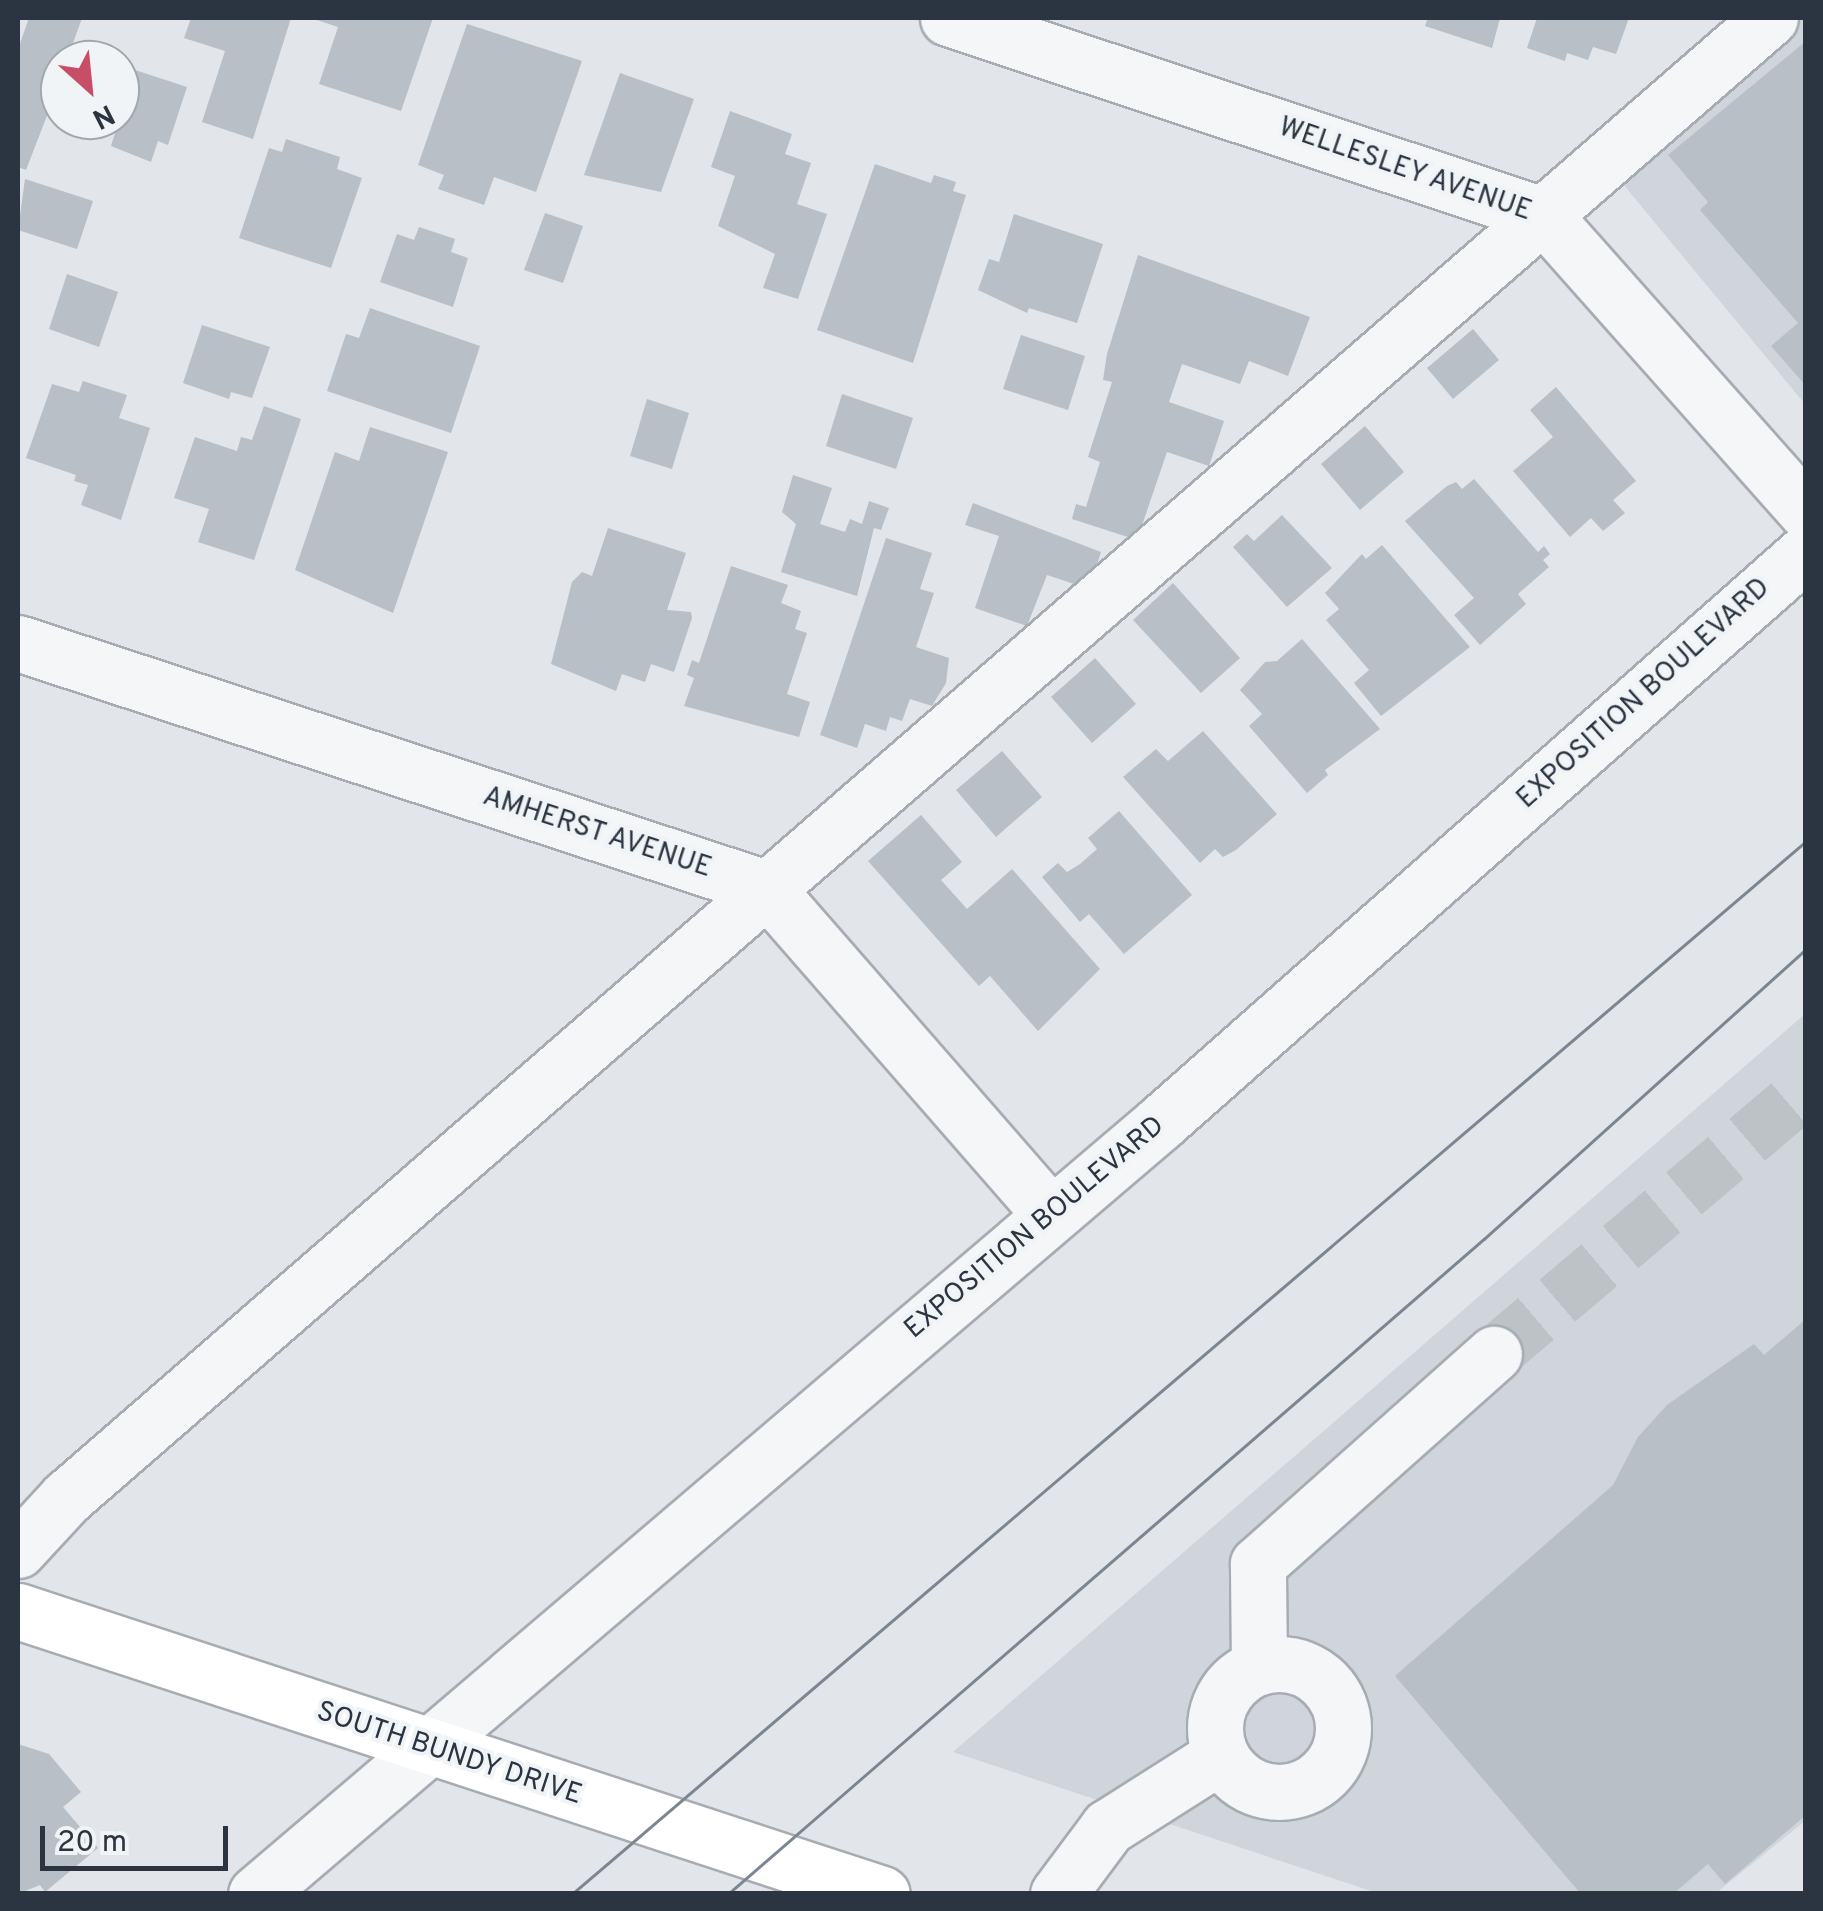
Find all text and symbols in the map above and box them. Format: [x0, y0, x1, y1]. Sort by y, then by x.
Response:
north arrow [40, 40, 140, 140]
text: N [86, 94, 120, 136]
street label: WELLESLEY AVENUE [1273, 111, 1537, 229]
street label: EXPOSITION BOULEVARD [1511, 572, 1777, 816]
street label: AMHERST AVENUE [477, 780, 717, 886]
street label: EXPOSITION BOULEVARD [898, 1109, 1172, 1347]
street label: SOUTH BUNDY DRIVE [312, 1695, 586, 1813]
scale bar [45, 1806, 232, 1868]
text: 20 m [57, 1825, 127, 1862]

